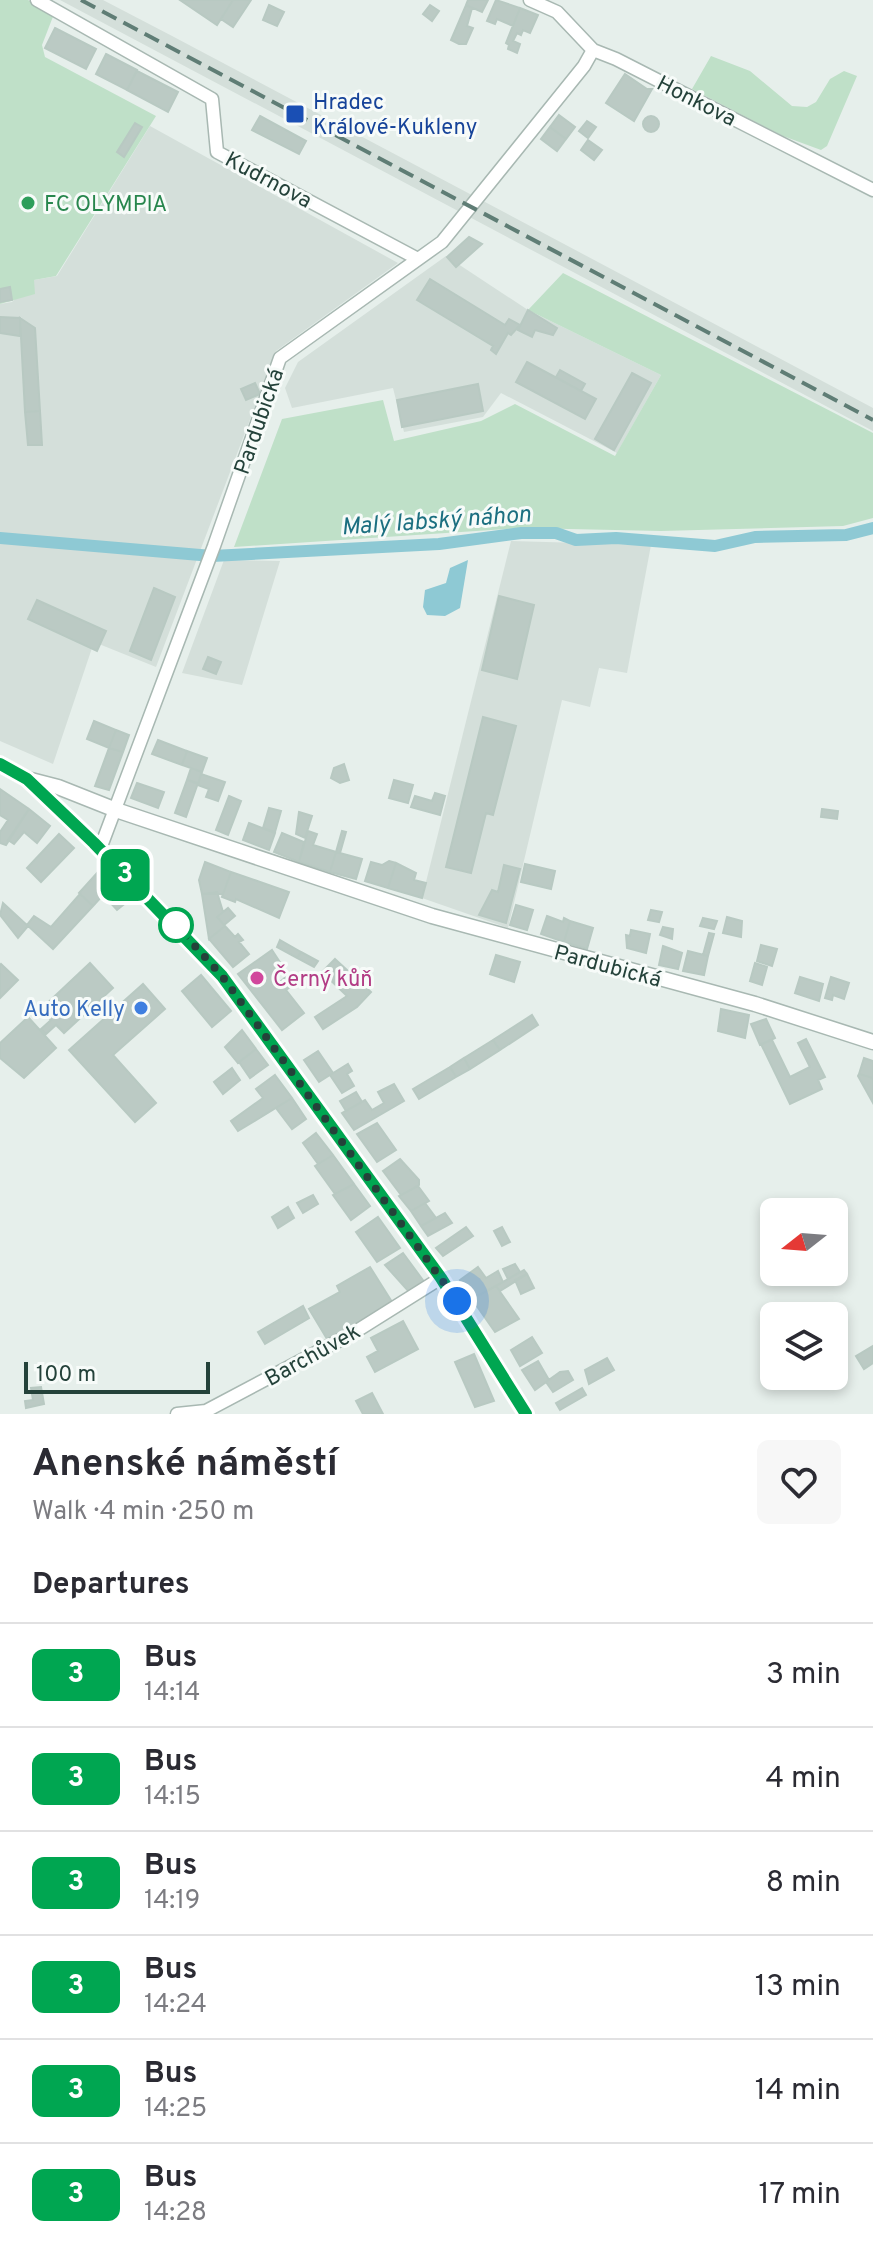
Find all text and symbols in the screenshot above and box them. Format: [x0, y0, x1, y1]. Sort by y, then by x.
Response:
street label: Honkova [652, 71, 740, 134]
place label: Hradec Králové-Kukleny [313, 90, 477, 142]
marker: Hradec Králové-Kukleny [284, 103, 306, 125]
street label: Kudrnova [220, 147, 316, 215]
place label: FC OLYMPIA [44, 192, 167, 219]
marker: FC OLYMPIA [19, 194, 37, 212]
street label: Pardubická [230, 365, 291, 478]
water label: Malý labský náhon [340, 500, 532, 544]
line badge: 3 [99, 849, 151, 901]
text: 3 [117, 857, 133, 893]
unlabelled marker [159, 908, 193, 942]
street label: Pardubická [551, 940, 664, 995]
place label: Černý kůň [273, 964, 373, 994]
marker: Černý kůň [248, 969, 266, 987]
place label: Auto Kelly [23, 997, 125, 1024]
marker: Auto Kelly [132, 999, 150, 1017]
north arrow [760, 1198, 848, 1286]
map controls [760, 1198, 848, 1390]
your location [437, 1281, 477, 1321]
button: layers [760, 1302, 848, 1390]
street label: Barchůvek [261, 1319, 366, 1393]
scale bar [24, 1358, 210, 1394]
text: 100 m [36, 1362, 96, 1389]
button: heart [757, 1440, 841, 1524]
text: Anenské náměstí [32, 1441, 338, 1490]
text: Walk · 4 min · 250 m [32, 1496, 254, 1529]
text: Departures [32, 1567, 190, 1604]
text: Bus [144, 1640, 197, 1677]
text: 3 [68, 1657, 84, 1693]
text: 3 min [766, 1657, 841, 1694]
text: 14:14 [144, 1677, 201, 1710]
text: Bus [144, 1744, 197, 1781]
text: 3 [68, 1761, 84, 1797]
text: 4 min [765, 1761, 841, 1798]
text: 14:15 [144, 1781, 201, 1814]
text: Bus [144, 1848, 197, 1885]
text: 3 [68, 1865, 84, 1901]
text: 8 min [766, 1865, 841, 1902]
text: 14:19 [144, 1885, 200, 1918]
text: Bus [144, 1952, 197, 1989]
text: 3 [68, 1969, 84, 2005]
text: 13 min [755, 1969, 841, 2006]
text: 14:24 [144, 1989, 207, 2022]
text: Bus [144, 2056, 197, 2093]
text: 3 [68, 2073, 84, 2109]
text: 14 min [755, 2073, 841, 2110]
text: 14:25 [144, 2093, 207, 2126]
text: Bus [144, 2160, 197, 2197]
text: 3 [68, 2177, 84, 2213]
text: 17 min [758, 2177, 841, 2214]
text: 14:28 [144, 2197, 207, 2230]

